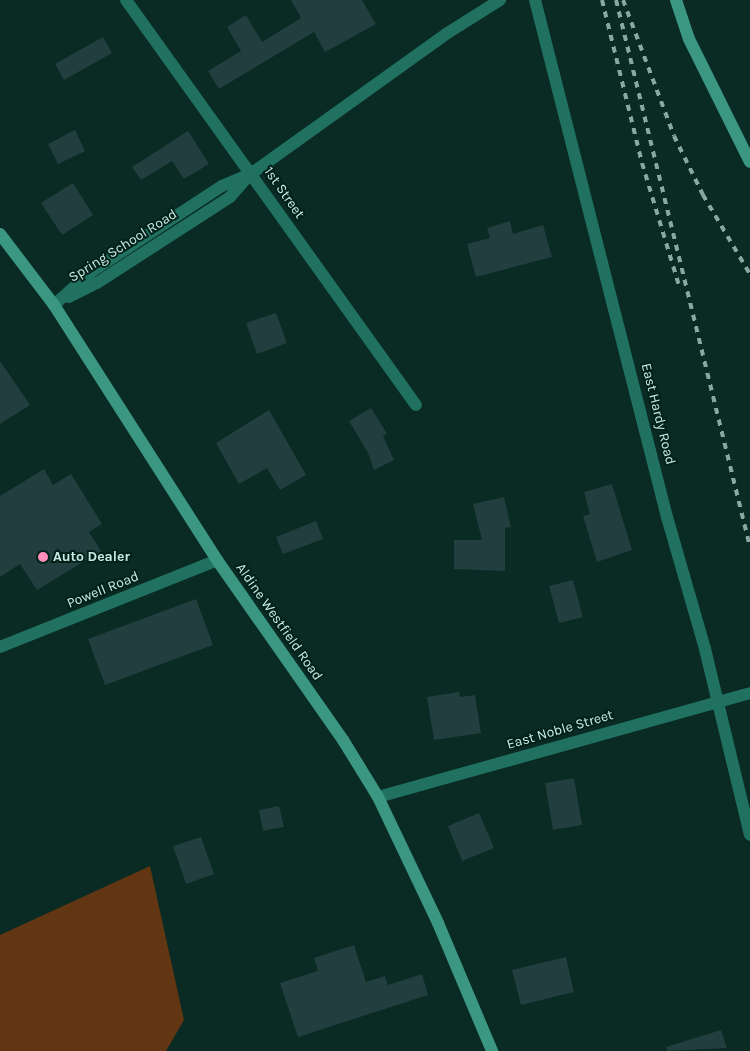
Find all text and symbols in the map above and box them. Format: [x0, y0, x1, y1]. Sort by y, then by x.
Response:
street label: 1st Street [260, 164, 308, 222]
street label: Spring School Road [66, 206, 180, 286]
street label: East Hardy Road [637, 362, 679, 466]
place label: Auto Dealer [53, 549, 130, 565]
marker: Auto Dealer [37, 551, 49, 563]
street label: Aldine Westfield Road [232, 560, 326, 684]
street label: Powell Road [65, 568, 141, 612]
street label: East Noble Street [505, 707, 615, 753]

